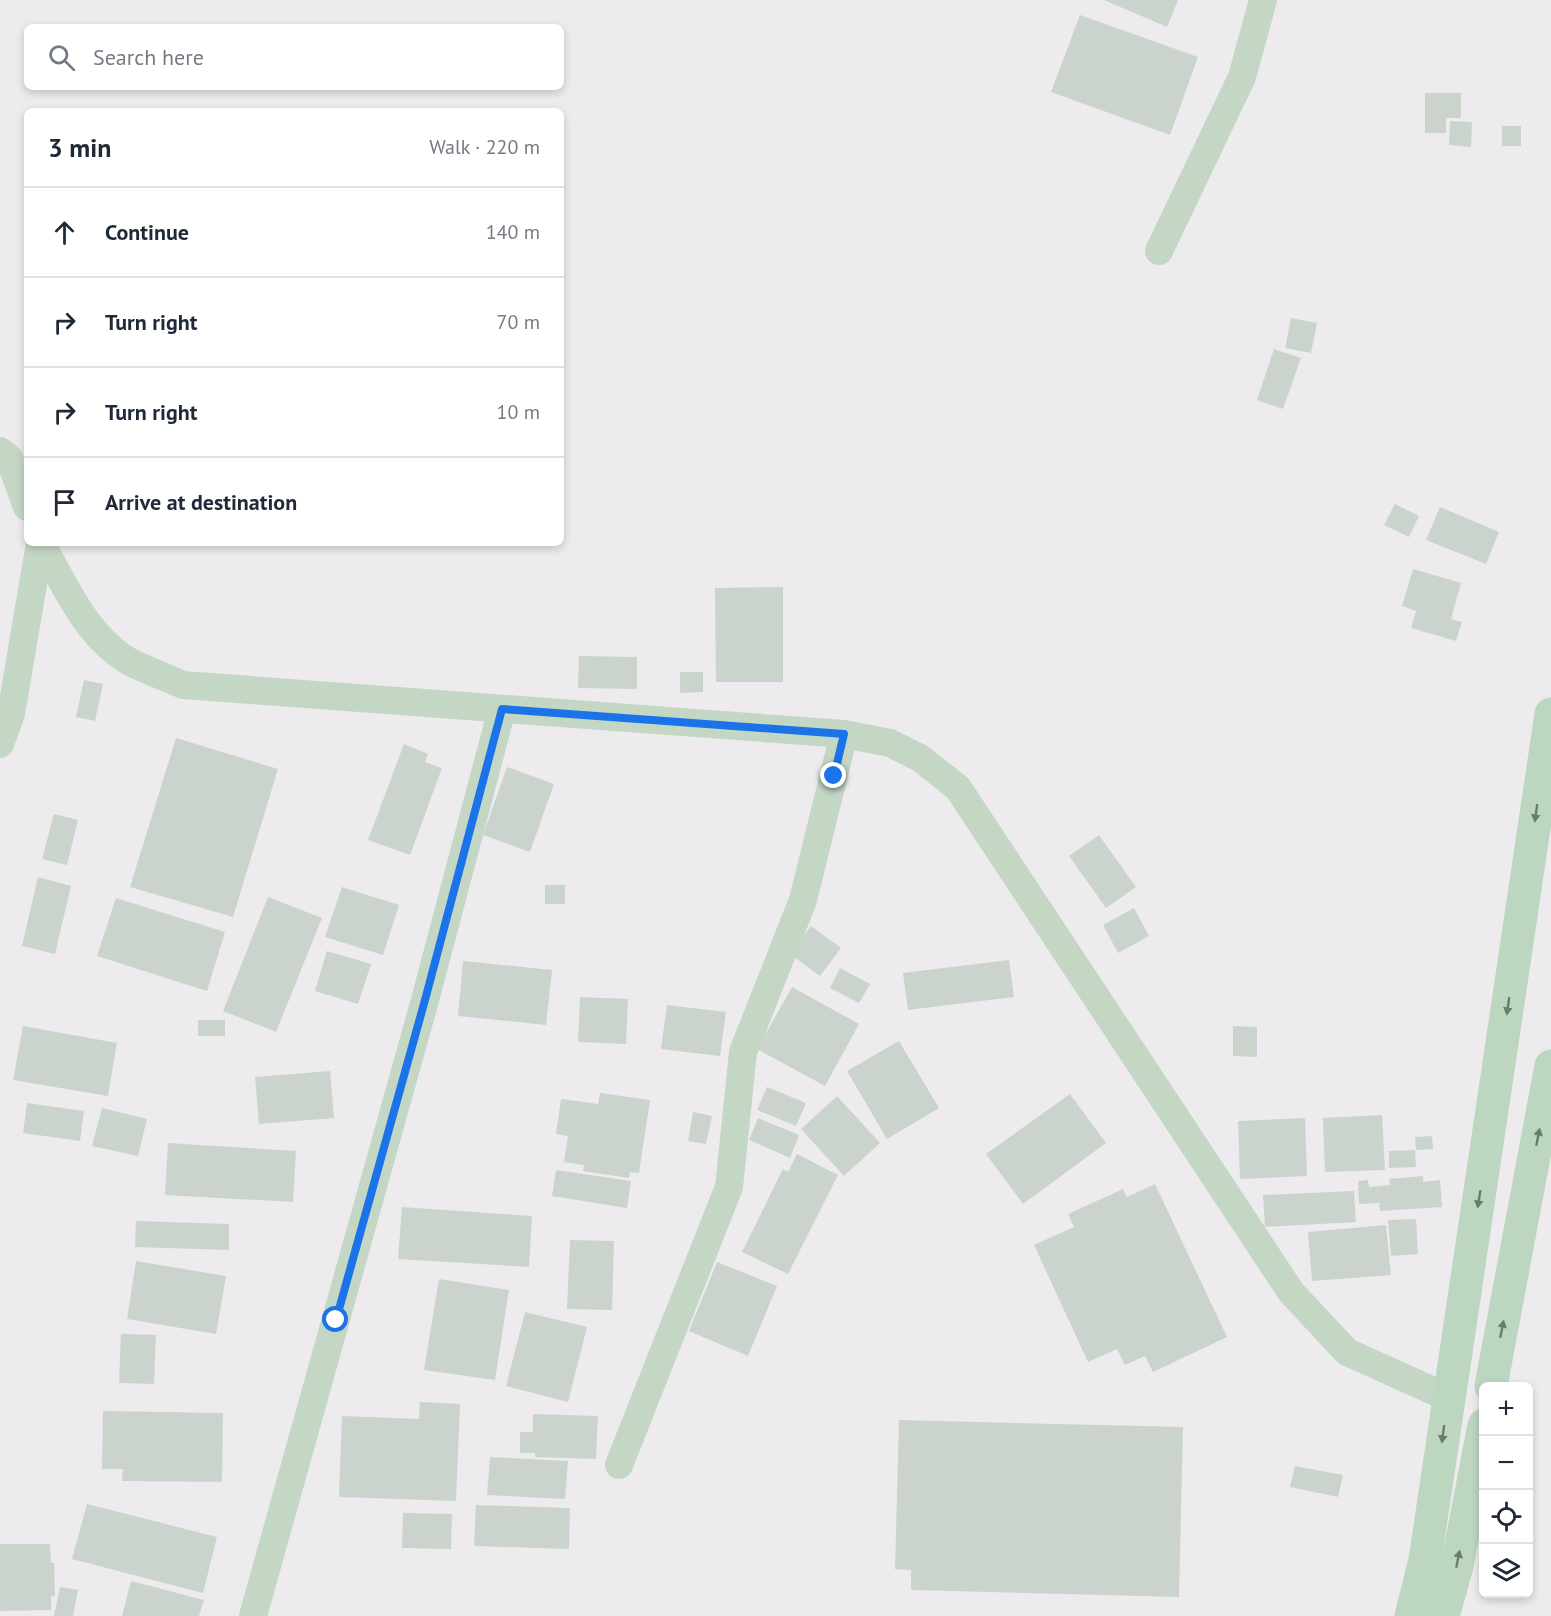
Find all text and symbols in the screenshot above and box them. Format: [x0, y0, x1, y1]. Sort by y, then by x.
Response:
search box [24, 24, 564, 90]
icon: search [45, 41, 78, 74]
text: Search here [93, 43, 204, 71]
text: 3 min [48, 131, 111, 164]
text: Walk · 220 m [429, 134, 540, 160]
icon: ahead [48, 216, 81, 249]
text: Continue [105, 218, 189, 246]
text: 140 m [486, 219, 540, 245]
icon: right [48, 306, 81, 339]
text: Turn right [105, 308, 197, 336]
text: 70 m [497, 309, 540, 335]
icon: right [48, 396, 81, 429]
text: Turn right [105, 398, 197, 426]
text: 10 m [497, 399, 540, 425]
icon: arrive [48, 486, 81, 519]
text: Arrive at destination [105, 488, 297, 516]
route end [820, 762, 846, 788]
one-way arrow [1532, 804, 1541, 823]
one-way arrow [1503, 997, 1512, 1016]
one-way arrow [1534, 1128, 1543, 1147]
one-way arrow [1474, 1190, 1483, 1209]
route start [322, 1306, 348, 1332]
one-way arrow [1497, 1319, 1506, 1338]
map controls [1479, 1382, 1533, 1598]
button: + [1479, 1382, 1533, 1436]
one-way arrow [1439, 1424, 1448, 1443]
button: − [1479, 1436, 1533, 1490]
button: locate [1479, 1490, 1533, 1544]
button: layers [1479, 1544, 1533, 1598]
one-way arrow [1454, 1550, 1463, 1569]

